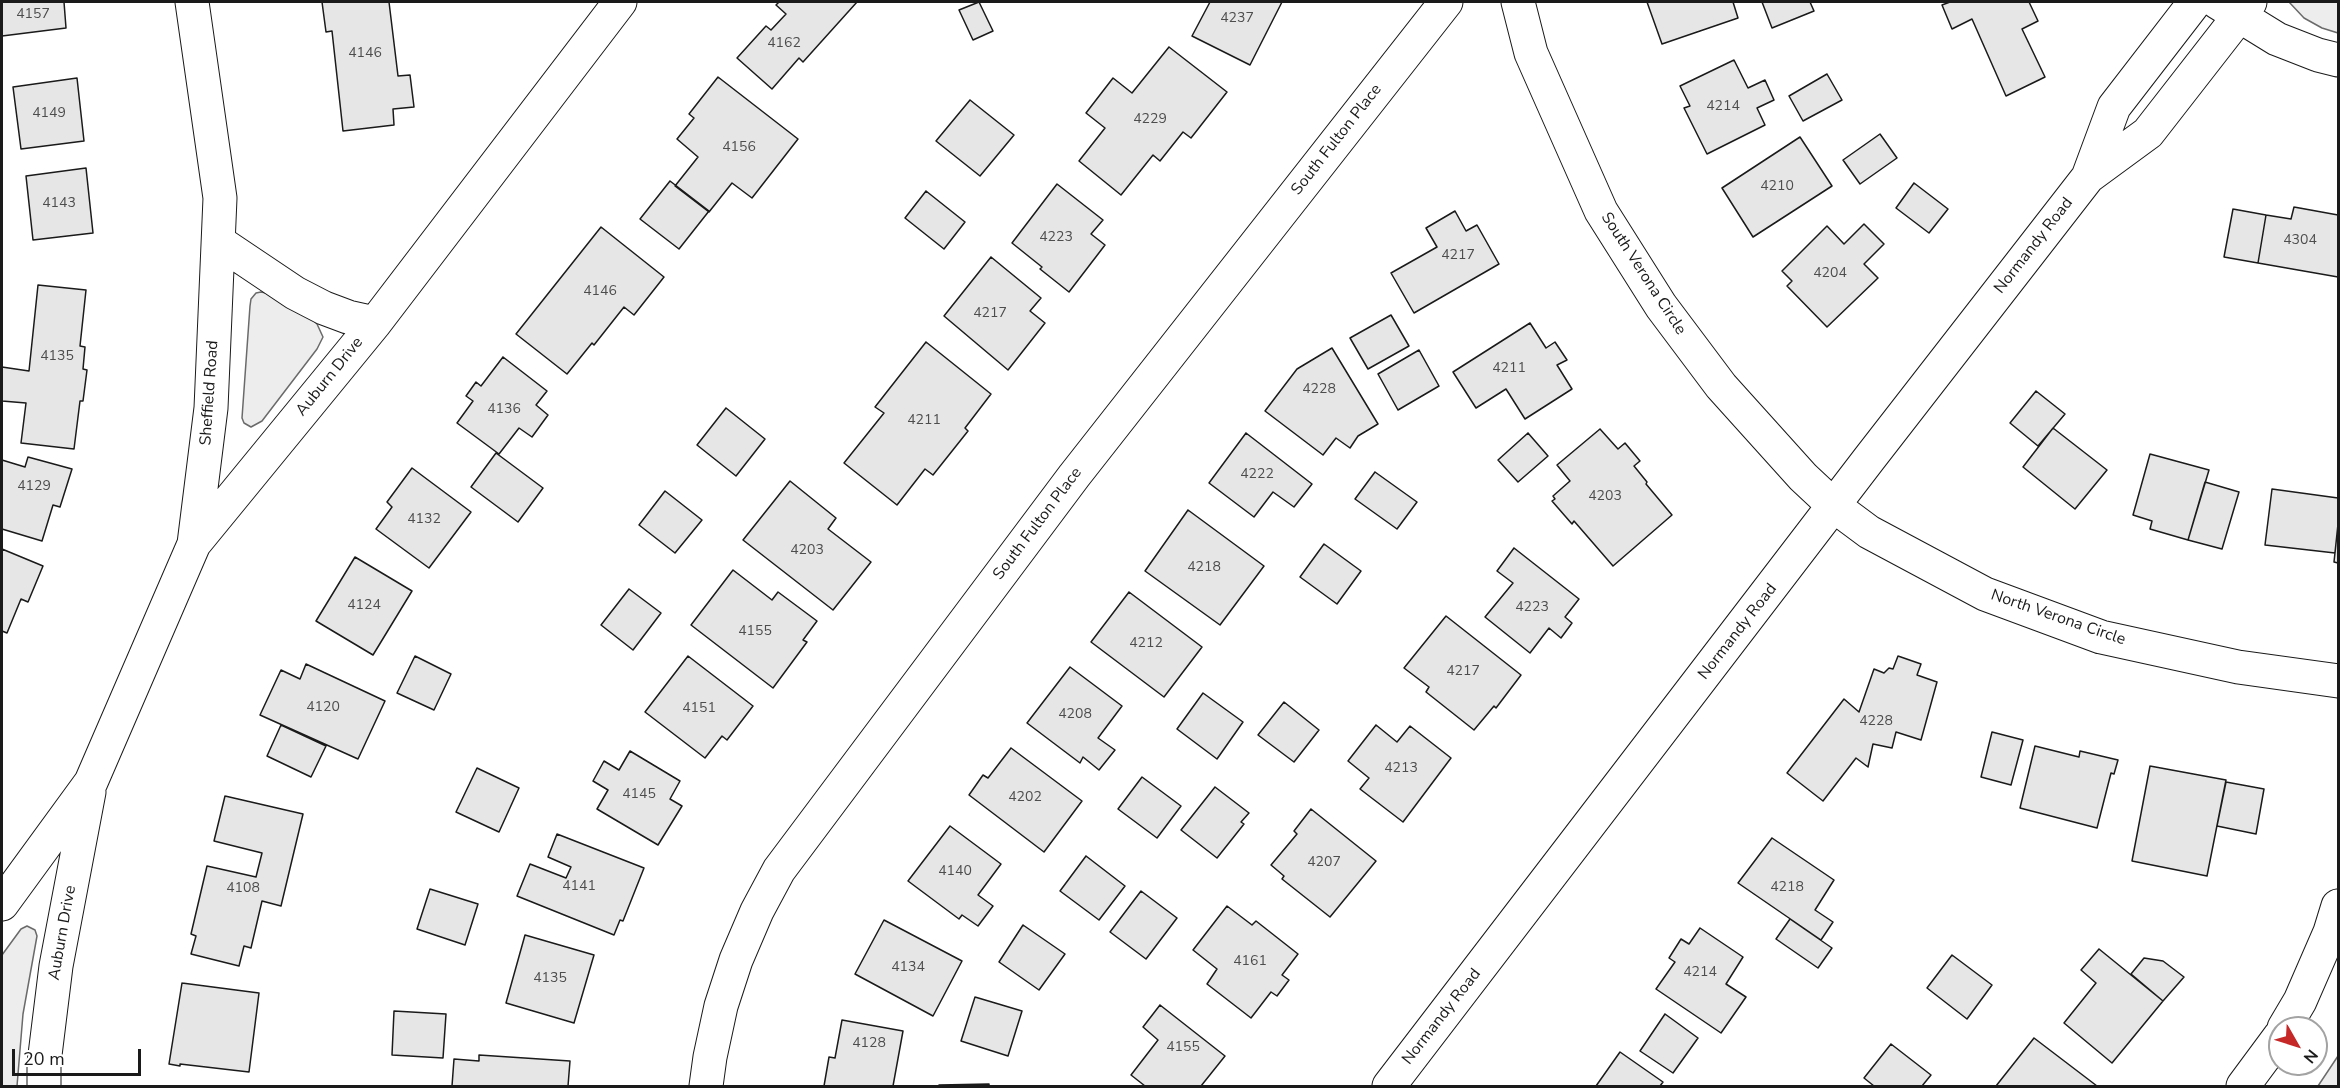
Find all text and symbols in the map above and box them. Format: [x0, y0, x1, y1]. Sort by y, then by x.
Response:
house number: 4157 [16, 7, 50, 23]
house number: 4237 [1220, 11, 1254, 27]
house number: 4162 [767, 36, 801, 52]
house number: 4146 [348, 46, 382, 62]
street label: South Fulton Place [1288, 81, 1386, 199]
house number: 4214 [1706, 99, 1740, 115]
house number: 4149 [32, 106, 66, 122]
house number: 4229 [1133, 112, 1167, 128]
house number: 4156 [722, 140, 756, 156]
house number: 4210 [1760, 179, 1794, 195]
street label: Normandy Road [1991, 194, 2077, 298]
house number: 4143 [42, 196, 76, 212]
street label: South Verona Circle [1596, 209, 1690, 339]
house number: 4223 [1039, 230, 1073, 246]
house number: 4304 [2283, 233, 2317, 249]
house number: 4217 [1441, 248, 1475, 264]
house number: 4204 [1813, 266, 1847, 282]
house number: 4146 [583, 284, 617, 300]
house number: 4217 [973, 306, 1007, 322]
street label: Auburn Drive [292, 334, 368, 420]
street label: Sheffield Road [197, 340, 223, 446]
house number: 4135 [40, 349, 74, 365]
house number: 4211 [1492, 361, 1526, 377]
house number: 4228 [1302, 382, 1336, 398]
house number: 4136 [487, 402, 521, 418]
house number: 4211 [907, 413, 941, 429]
street label: South Fulton Place [990, 464, 1086, 584]
house number: 4222 [1240, 467, 1274, 483]
house number: 4129 [17, 479, 51, 495]
house number: 4203 [1588, 489, 1622, 505]
house number: 4132 [407, 512, 441, 528]
house number: 4203 [790, 543, 824, 559]
house number: 4218 [1187, 560, 1221, 576]
street label: Normandy Road [1695, 580, 1781, 684]
street label: North Verona Circle [1988, 586, 2128, 650]
house number: 4124 [347, 598, 381, 614]
house number: 4223 [1515, 600, 1549, 616]
house number: 4155 [738, 624, 772, 640]
house number: 4212 [1129, 636, 1163, 652]
house number: 4217 [1446, 664, 1480, 680]
house number: 4120 [306, 700, 340, 716]
house number: 4151 [682, 701, 716, 717]
house number: 4208 [1058, 707, 1092, 723]
house number: 4228 [1859, 714, 1893, 730]
house number: 4213 [1384, 761, 1418, 777]
house number: 4145 [622, 787, 656, 803]
house number: 4202 [1008, 790, 1042, 806]
house number: 4207 [1307, 855, 1341, 871]
house number: 4140 [938, 864, 972, 880]
house number: 4141 [562, 879, 596, 895]
house number: 4218 [1770, 880, 1804, 896]
house number: 4108 [226, 881, 260, 897]
street label: Auburn Drive [45, 884, 81, 982]
house number: 4161 [1233, 954, 1267, 970]
house number: 4134 [891, 960, 925, 976]
street label: Normandy Road [1399, 965, 1485, 1069]
house number: 4214 [1683, 965, 1717, 981]
house number: 4135 [533, 971, 567, 987]
north arrow [2268, 1016, 2328, 1076]
house number: 4128 [852, 1036, 886, 1052]
scale bar [15, 1037, 144, 1075]
house number: 4155 [1166, 1040, 1200, 1056]
text: N [2298, 1044, 2323, 1068]
text: 20 m [23, 1047, 65, 1071]

